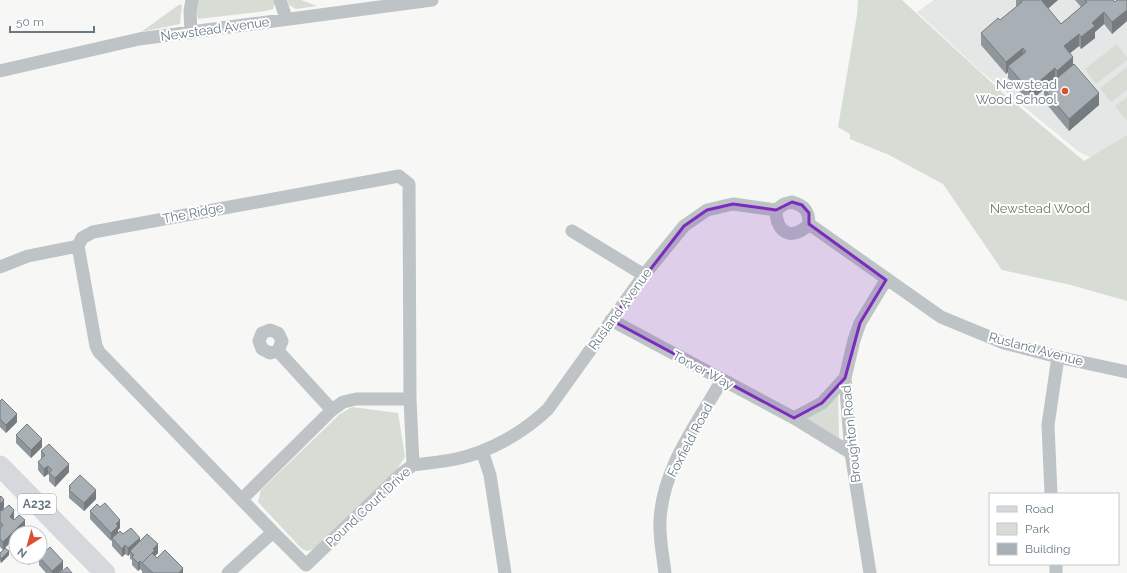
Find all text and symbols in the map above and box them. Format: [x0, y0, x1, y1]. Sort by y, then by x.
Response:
scale bar [10, 8, 94, 34]
street label: Newstead Avenue [160, 14, 271, 44]
text: 50 m [16, 15, 44, 29]
place label: Newstead Wood School [976, 77, 1057, 107]
marker: Newstead Wood School [1060, 86, 1070, 96]
street label: The Ridge [161, 200, 225, 226]
park label: Newstead Wood [990, 201, 1090, 216]
street label: Rusland Avenue [585, 265, 655, 353]
street label: Rusland Avenue [987, 329, 1085, 369]
street label: Torver Way [670, 348, 736, 392]
street label: Broughton Road [838, 384, 864, 484]
street label: Foxfield Road [664, 400, 716, 480]
street label: Pound Court Drive [323, 464, 414, 550]
legend [989, 493, 1119, 565]
road number: A232 [18, 494, 56, 514]
text: Road [1025, 502, 1054, 516]
text: Park [1025, 522, 1050, 536]
north arrow [8, 525, 48, 565]
text: Building [1025, 542, 1071, 556]
text: N [15, 545, 30, 560]

